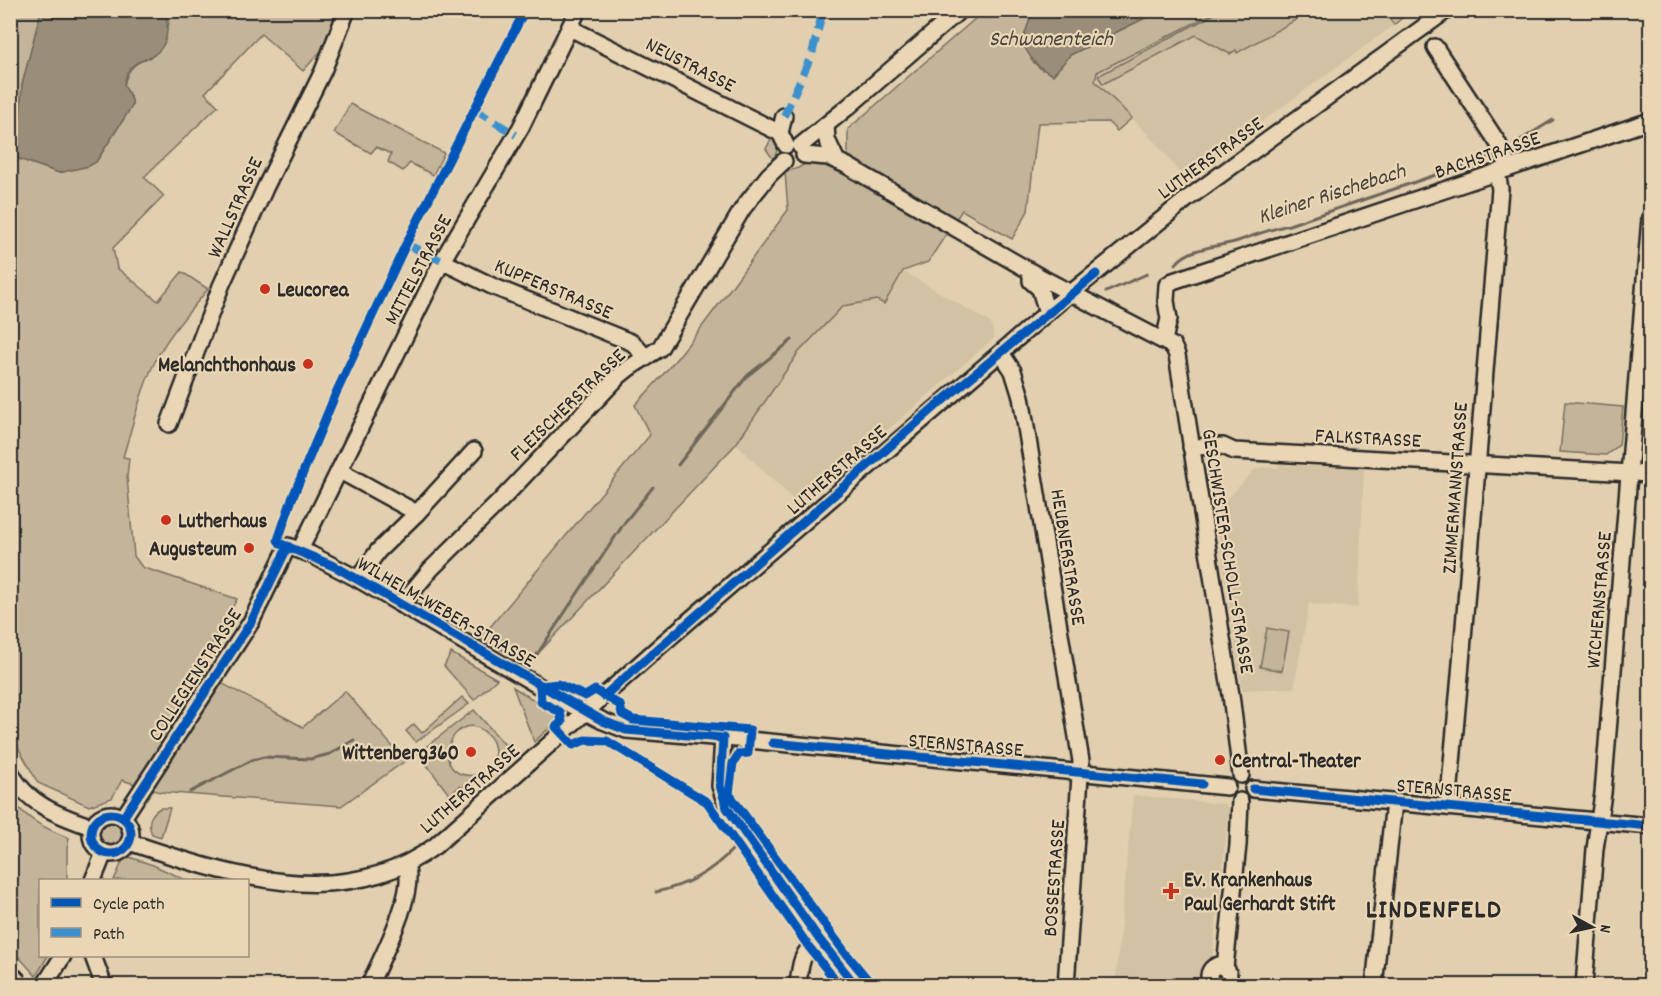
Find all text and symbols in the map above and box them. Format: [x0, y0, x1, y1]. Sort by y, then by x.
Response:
water label: Schwanenteich [989, 25, 1114, 56]
street label: NEUSTRASSE [639, 31, 740, 102]
street label: LUTHERSTRASSE [1152, 110, 1272, 208]
street label: BACHSTRASSE [1431, 125, 1545, 189]
street label: WALLSTRASSE [201, 152, 273, 264]
water label: Kleiner Rischebach [1254, 157, 1411, 234]
street label: MITTELSTRASSE [378, 209, 462, 331]
street label: KUPFERSTRASSE [489, 252, 617, 329]
place label: Leucorea [277, 277, 350, 307]
marker: Leucorea [258, 282, 272, 296]
street label: FLEISCHERSTRASSE [504, 342, 634, 470]
place label: Melanchthonhaus [158, 352, 296, 382]
marker: Melanchthonhaus [301, 357, 315, 371]
street label: ZIMMERMANNSTRASSE [1436, 401, 1478, 575]
street label: LUTHERSTRASSE [781, 419, 895, 524]
street label: FALKSTRASSE [1314, 422, 1422, 458]
street label: GESCHWISTER-SCHOLL-STRASSE [1192, 427, 1260, 677]
street label: HEUBNERSTRASSE [1040, 487, 1092, 628]
place label: Lutherhaus [178, 508, 268, 538]
marker: Lutherhaus [159, 513, 173, 527]
street label: WICHERNSTRASSE [1580, 530, 1622, 670]
place label: Augusteum [149, 536, 237, 566]
marker: Augusteum [242, 541, 256, 555]
street label: WILHELM-WEBER-STRASSE [351, 550, 541, 677]
street label: COLLEGIENSTRASSE [142, 603, 251, 748]
street label: STERNSTRASSE [907, 727, 1025, 767]
street label: LUTHERSTRASSE [414, 738, 528, 843]
place label: Wittenberg360 [342, 740, 459, 770]
marker: Wittenberg360 [464, 745, 478, 759]
place label: Central-Theater [1232, 748, 1362, 778]
marker: Central-Theater [1213, 753, 1227, 767]
street label: STERNSTRASSE [1395, 772, 1513, 812]
street label: BOSSESTRASSE [1037, 818, 1075, 938]
place label: Ev. Krankenhaus Paul Gerhardt Stift [1184, 867, 1336, 921]
legend [39, 879, 249, 957]
marker: Ev. Krankenhaus Paul Gerhardt Stift [1162, 882, 1180, 900]
district label: LINDENFELD [1366, 892, 1502, 931]
text: Cycle path [93, 893, 164, 918]
north arrow [1562, 897, 1622, 957]
text: Path [93, 923, 125, 948]
text: N [1592, 923, 1616, 934]

